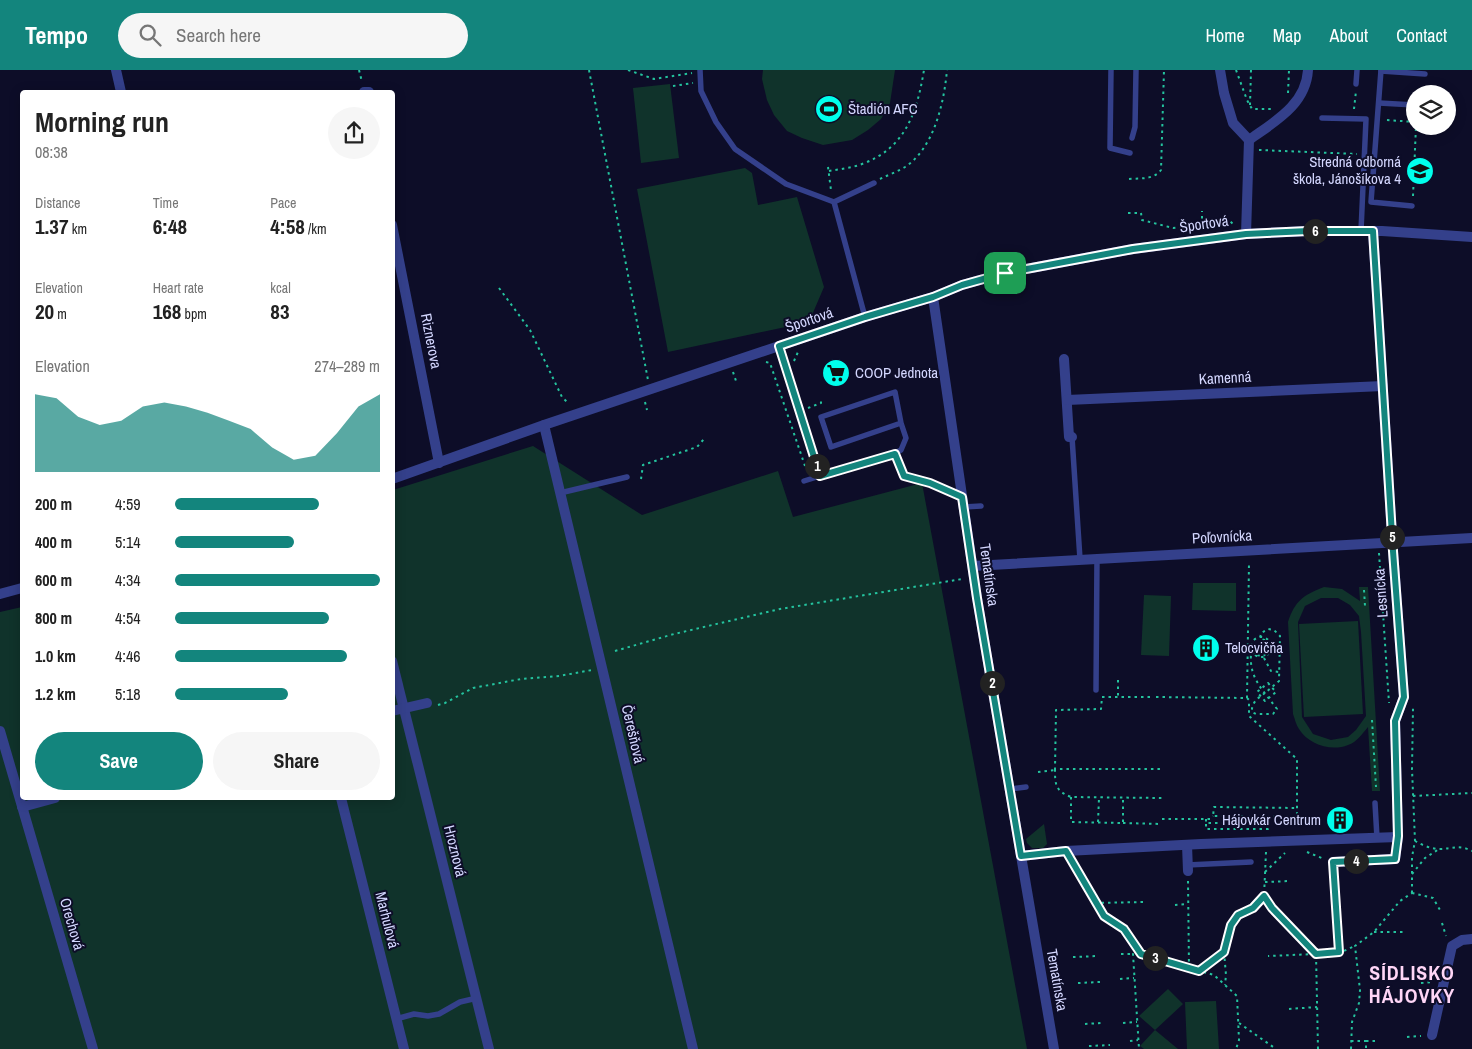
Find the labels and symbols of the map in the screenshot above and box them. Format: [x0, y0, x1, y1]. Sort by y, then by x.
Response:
sports icon: Štadión AFC [814, 94, 844, 124]
place label: Štadión AFC [848, 98, 918, 119]
place label: Stredná odborná škola, Jánošíkova 4 [1293, 151, 1401, 189]
school or university icon: Stredná odborná škola, Jánošíkova 4 [1405, 156, 1435, 186]
street label: Športová [1178, 210, 1230, 237]
pin: 6 [1302, 218, 1328, 244]
pin [984, 252, 1026, 294]
street label: Športová [782, 302, 836, 337]
street label: Riznerova [416, 311, 447, 371]
supermarket icon: COOP Jednota [821, 358, 851, 388]
place label: COOP Jednota [855, 362, 938, 383]
street label: Kamenná [1198, 366, 1252, 389]
pin: 1 [804, 454, 830, 478]
street label: Poľovnícka [1191, 524, 1253, 549]
pin: 5 [1380, 524, 1404, 550]
street label: Tematínska [975, 542, 1004, 608]
street label: Lesnícka [1368, 568, 1393, 618]
building icon: Telocvičňa [1191, 633, 1221, 663]
place label: Telocvičňa [1225, 637, 1283, 658]
pin: 2 [980, 670, 1004, 696]
street label: Čerešňová [617, 703, 650, 765]
building icon: Hájovkár Centrum [1325, 805, 1355, 835]
place label: Hájovkár Centrum [1222, 809, 1321, 830]
street label: Hroznová [439, 823, 472, 879]
pin: 4 [1344, 848, 1368, 874]
street label: Marhuľová [370, 889, 405, 950]
street label: Orechová [55, 895, 90, 953]
pin: 3 [1142, 946, 1168, 970]
street label: Tematínska [1042, 947, 1073, 1013]
district label: SÍDLISKO HÁJOVKY [1369, 959, 1455, 1009]

